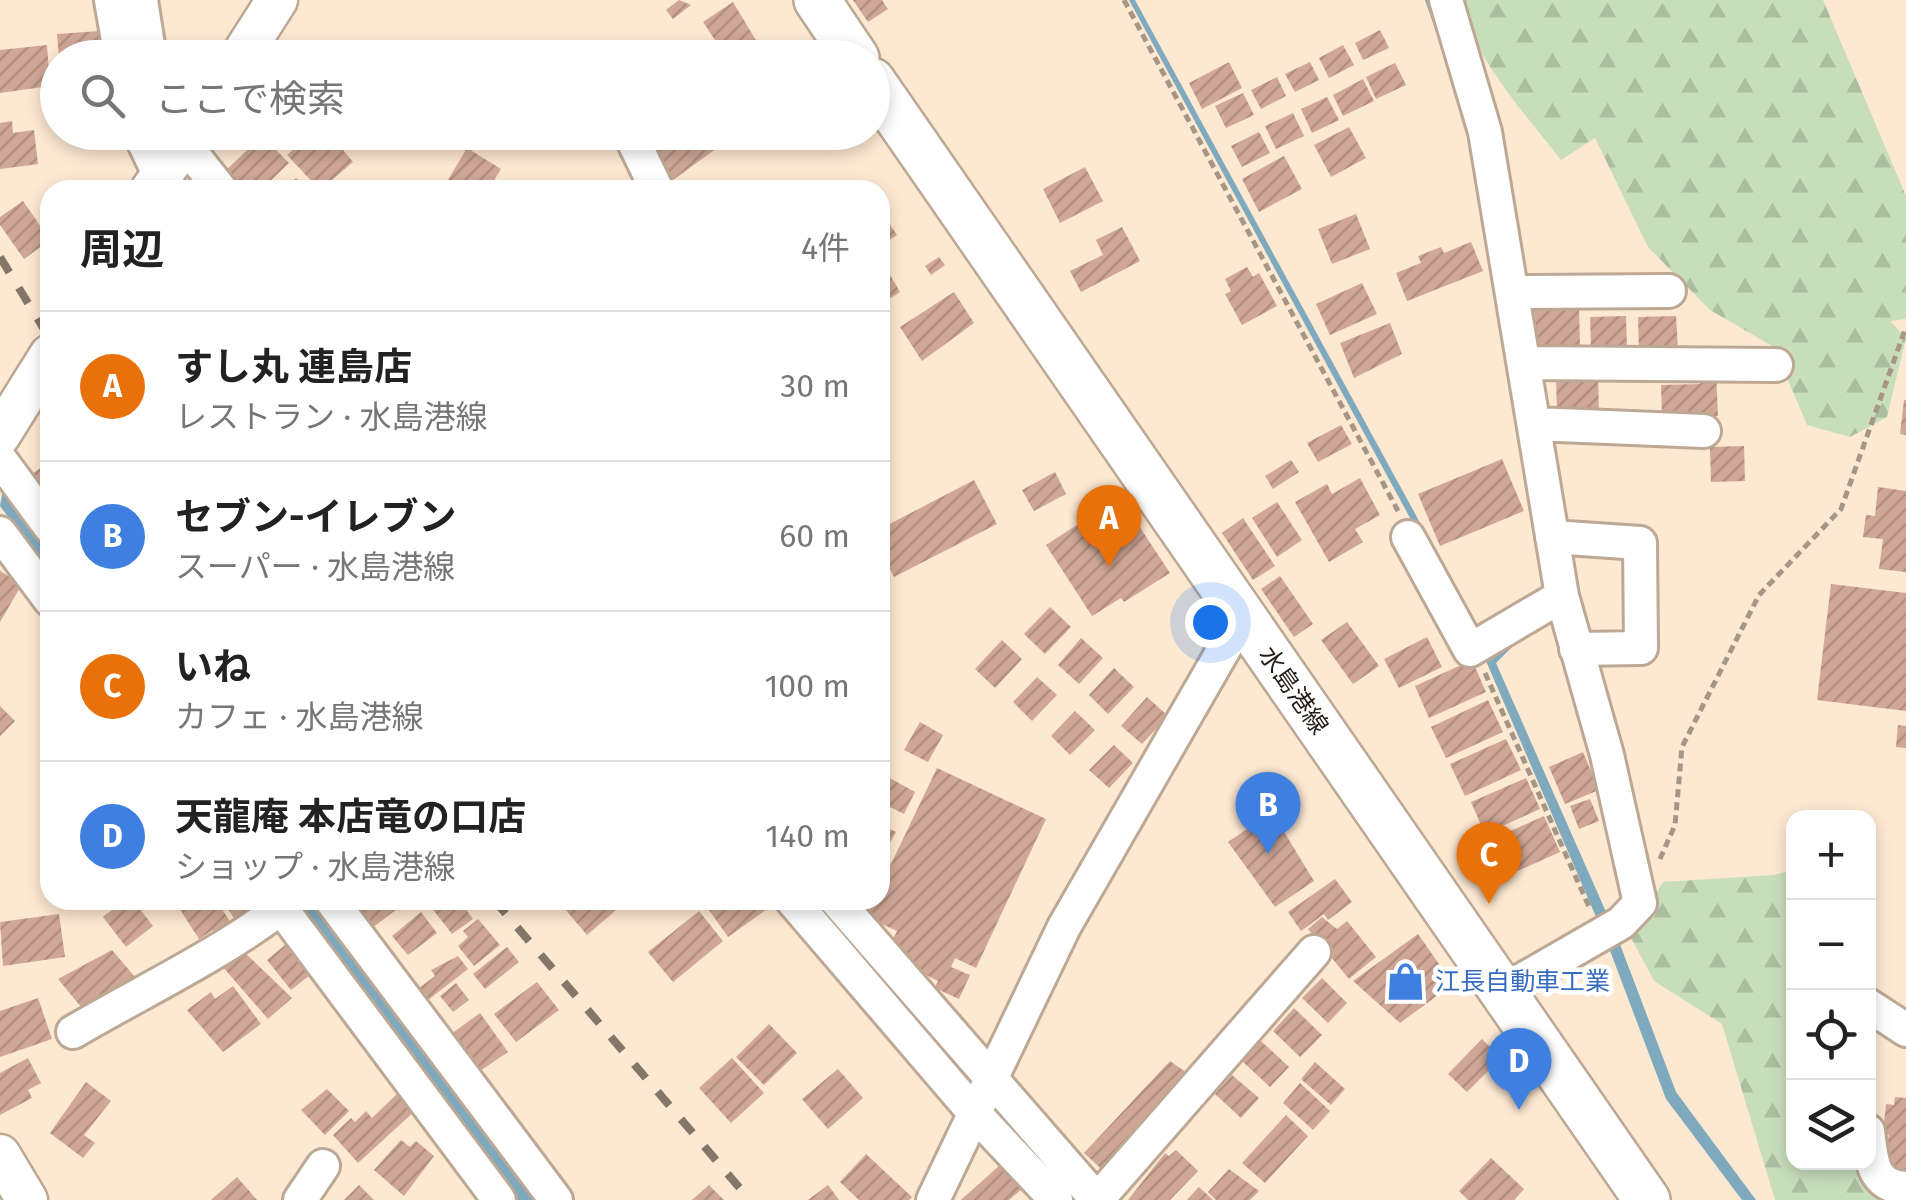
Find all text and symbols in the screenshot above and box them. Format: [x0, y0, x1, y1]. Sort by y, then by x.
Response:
search box [40, 40, 890, 150]
icon: search [75, 68, 130, 123]
text: ここで検索 [155, 76, 345, 122]
text: 周辺 [80, 225, 164, 275]
text: 4件 [801, 229, 850, 267]
text: すし丸 連島店 [175, 344, 412, 390]
text: A [103, 367, 122, 405]
text: 30 m [780, 367, 850, 405]
text: レストラン · 水島港線 [175, 398, 488, 436]
pin: A [1076, 484, 1142, 567]
text: セブン-イレブン [175, 494, 456, 540]
text: B [103, 517, 122, 555]
text: 60 m [779, 517, 850, 555]
text: スーパー · 水島港線 [175, 548, 455, 586]
your location [1185, 597, 1236, 648]
street label: 水島港線 [1252, 641, 1334, 740]
text: いね [175, 644, 251, 690]
text: C [103, 667, 122, 705]
text: 100 m [765, 667, 850, 705]
text: カフェ · 水島港線 [175, 698, 424, 736]
pin: B [1236, 772, 1300, 854]
text: 天龍庵 本店竜の口店 [175, 794, 526, 840]
map controls [1786, 810, 1876, 1170]
button: + [1786, 810, 1876, 900]
text: D [102, 817, 123, 855]
text: 140 m [765, 817, 850, 855]
pin: C [1456, 822, 1522, 904]
text: ショップ · 水島港線 [175, 848, 456, 886]
button: − [1786, 900, 1876, 990]
shop icon: 江長自動車工業 [1384, 960, 1426, 1002]
place label: 江長自動車工業 [1435, 967, 1610, 997]
button: locate [1786, 990, 1876, 1080]
pin: D [1486, 1028, 1552, 1110]
button: layers [1786, 1080, 1876, 1170]

